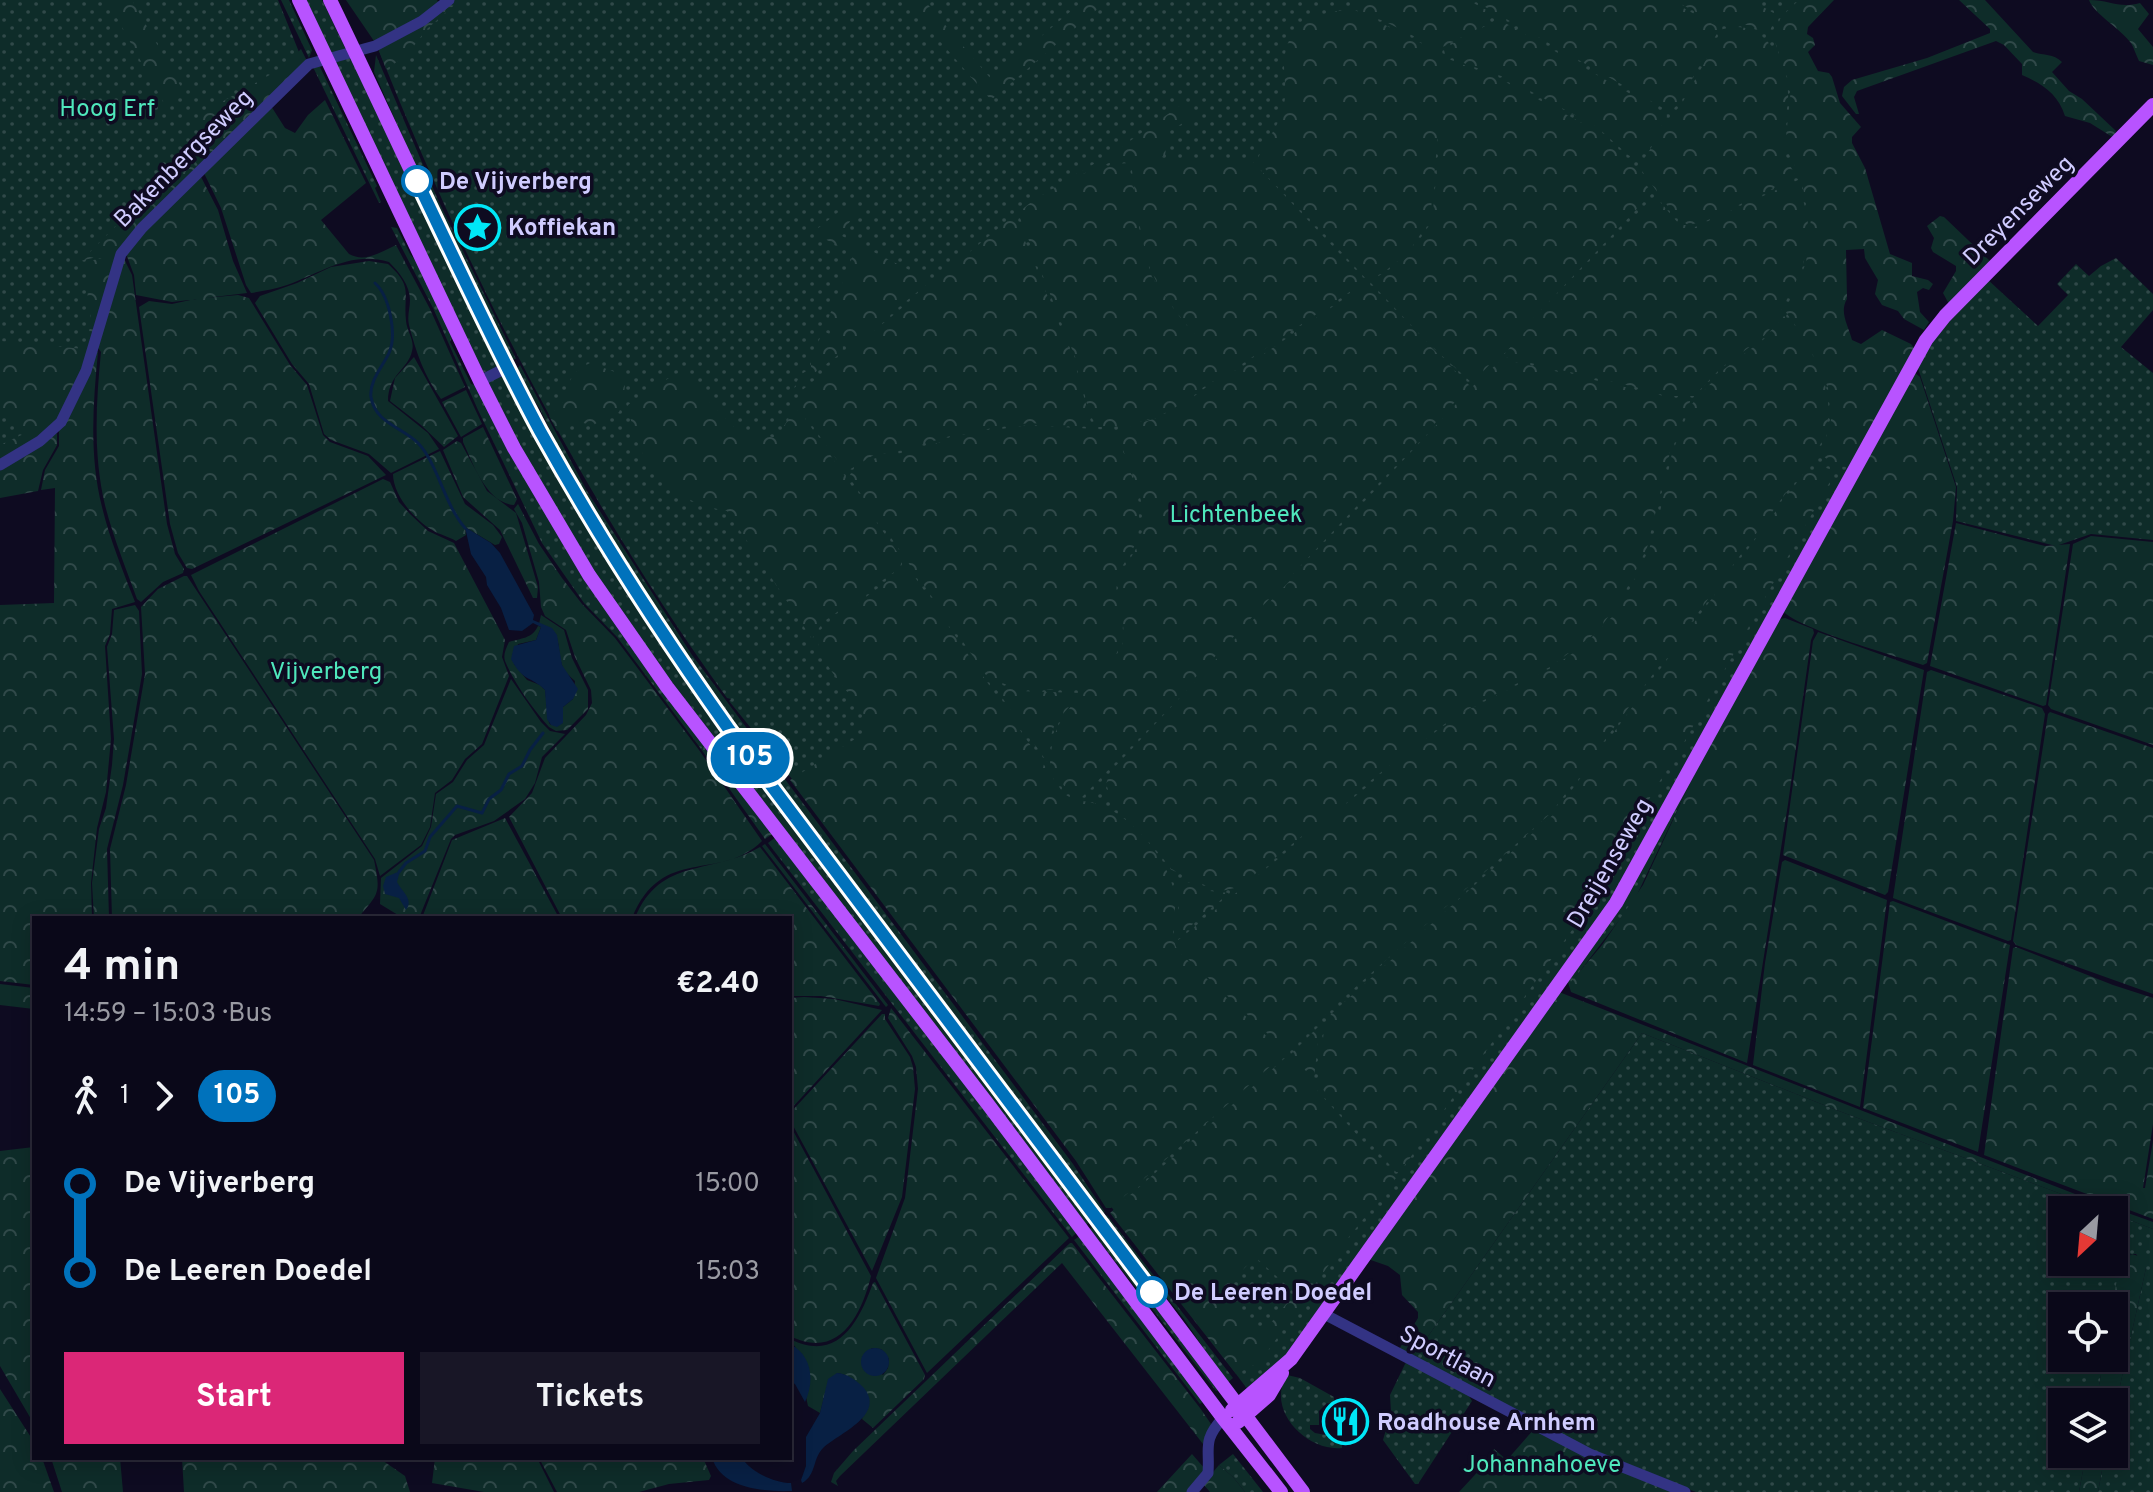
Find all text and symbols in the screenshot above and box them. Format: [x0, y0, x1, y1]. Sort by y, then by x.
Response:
street label: Bakenbergseweg [109, 84, 260, 235]
park label: Hoog Erf [59, 95, 155, 125]
street label: Dreyenseweg [1958, 150, 2081, 273]
marker: De Vijverberg [402, 166, 432, 196]
place label: De Vijverberg [439, 168, 592, 198]
place icon: Koffiekan [453, 203, 501, 251]
place label: Koffiekan [508, 214, 616, 244]
park label: Lichtenbeek [1169, 501, 1303, 531]
park label: Vijverberg [270, 658, 382, 688]
line badge: 105 [704, 732, 796, 784]
text: 105 [727, 740, 773, 776]
street label: Dreijenseweg [1561, 794, 1660, 934]
text: 4 min [64, 940, 180, 996]
text: €2.40 [676, 966, 760, 1003]
text: 14:59 – 15:03 · Bus [64, 998, 272, 1031]
icon: walk [64, 1074, 108, 1118]
icon: forward [142, 1074, 186, 1118]
text: 105 [214, 1078, 260, 1114]
text: 1 [120, 1080, 130, 1113]
text: De Vijverberg [124, 1166, 315, 1203]
text: 15:00 [695, 1168, 760, 1201]
north arrow [2048, 1196, 2128, 1276]
map controls [2048, 1196, 2128, 1468]
text: De Leeren Doedel [124, 1254, 372, 1291]
text: 15:03 [696, 1256, 760, 1289]
marker: De Leeren Doedel [1137, 1277, 1167, 1307]
place label: De Leeren Doedel [1174, 1279, 1372, 1309]
button: locate [2048, 1292, 2128, 1372]
street label: Sportlaan [1393, 1320, 1501, 1396]
button: Start [64, 1352, 404, 1444]
button: Tickets [420, 1352, 760, 1444]
button: layers [2048, 1388, 2128, 1468]
restaurant icon: Roadhouse Arnhem [1322, 1398, 1370, 1446]
place label: Roadhouse Arnhem [1377, 1409, 1596, 1439]
park label: Johannahoeve [1463, 1451, 1621, 1481]

